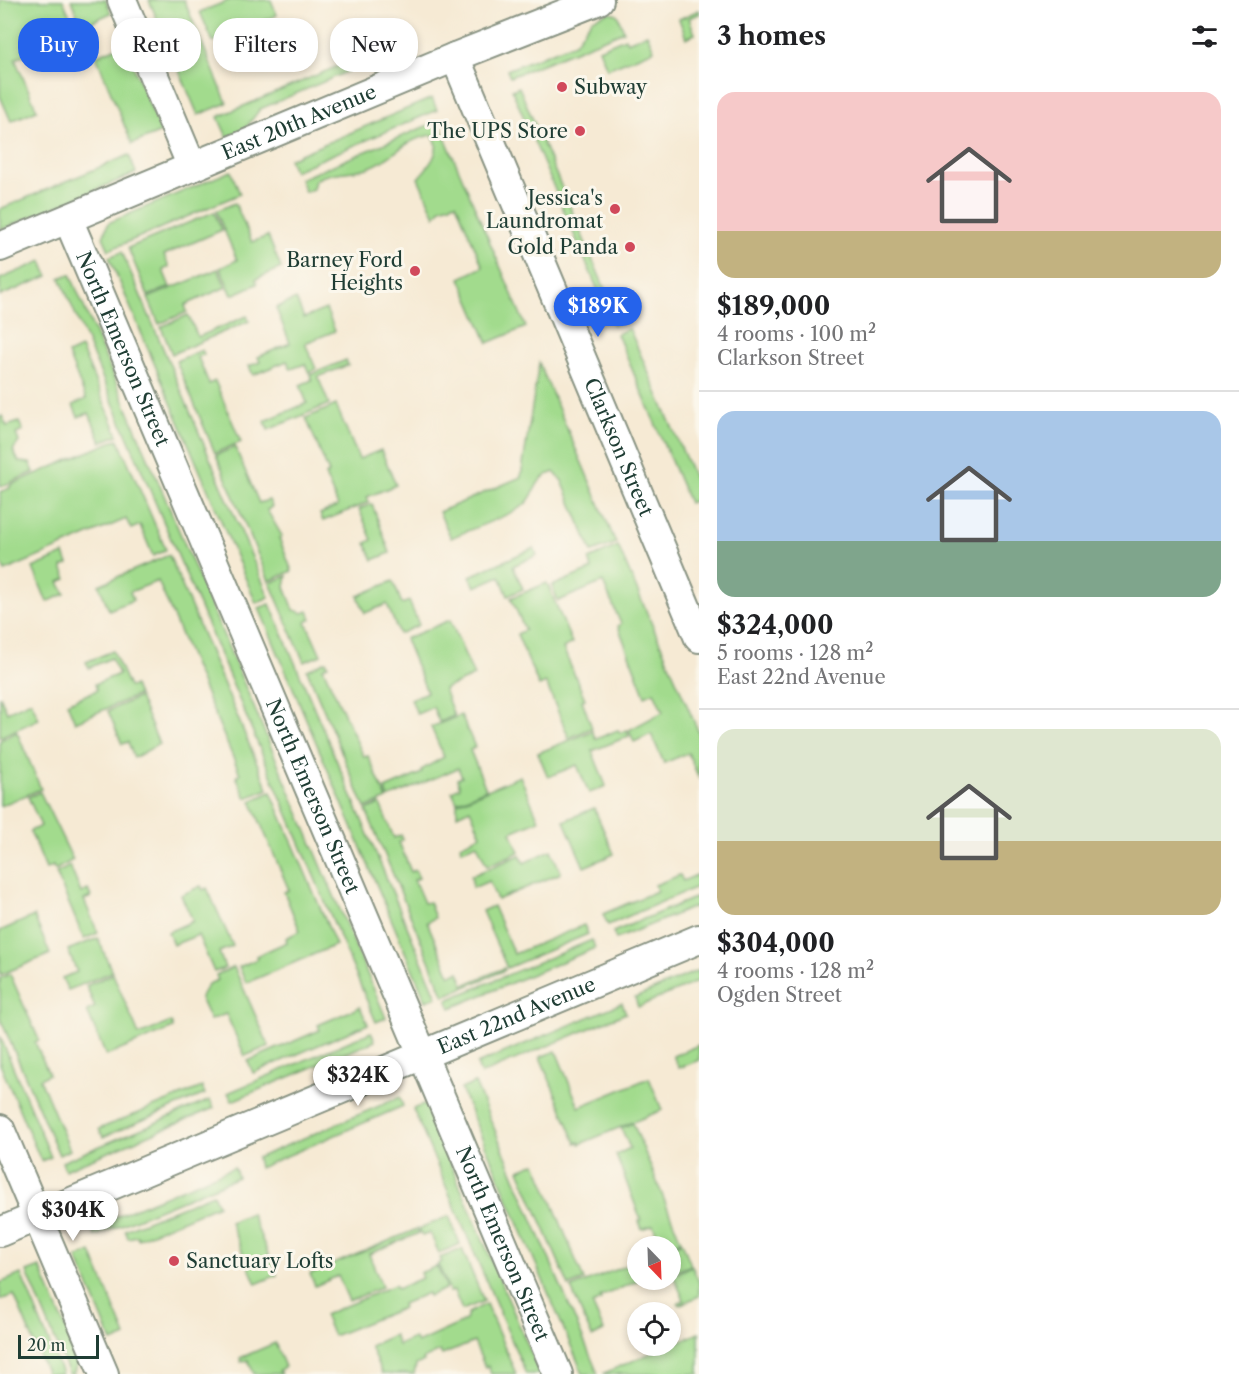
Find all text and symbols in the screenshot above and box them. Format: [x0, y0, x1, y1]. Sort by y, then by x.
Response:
chip: Buy [18, 18, 99, 72]
chip: Rent [111, 18, 201, 72]
chip: Filters [213, 18, 318, 72]
chip: New [330, 18, 418, 72]
text: 3 homes [717, 20, 826, 52]
icon: filters [1188, 20, 1221, 53]
place label: Subway [574, 75, 648, 99]
street label: East 20th Avenue [218, 79, 380, 165]
marker: Subway [555, 80, 569, 94]
place label: The UPS Store [427, 119, 568, 143]
marker: The UPS Store [573, 124, 587, 138]
icon: home [915, 131, 1023, 239]
place label: Jessica's Laundromat [486, 186, 603, 233]
marker: Jessica's Laundromat [608, 202, 622, 216]
place label: Gold Panda [507, 235, 618, 259]
marker: Gold Panda [623, 240, 637, 254]
street label: North Emerson Street [71, 248, 175, 450]
place label: Barney Ford Heights [286, 248, 403, 295]
marker: Barney Ford Heights [408, 264, 422, 278]
pin: $189K [556, 287, 640, 338]
text: $189,000 [717, 290, 830, 322]
text: $189K [568, 294, 628, 318]
text: 4 rooms · 100 m² [717, 322, 876, 346]
text: Clarkson Street [717, 346, 864, 370]
street label: Clarkson Street [579, 374, 658, 520]
icon: home [915, 450, 1023, 558]
text: $324,000 [717, 609, 834, 641]
text: 5 rooms · 128 m² [717, 641, 873, 665]
text: East 22nd Avenue [717, 665, 886, 689]
street label: North Emerson Street [261, 695, 365, 897]
icon: home [915, 768, 1023, 876]
text: $304,000 [717, 927, 835, 959]
text: 4 rooms · 128 m² [717, 959, 874, 983]
street label: East 22nd Avenue [434, 972, 599, 1059]
text: Ogden Street [717, 983, 842, 1007]
pin: $324K [316, 1056, 400, 1107]
text: $324K [327, 1063, 389, 1087]
street label: North Emerson Street [451, 1143, 555, 1345]
pin: $304K [31, 1191, 115, 1242]
text: $304K [41, 1198, 105, 1222]
north arrow [627, 1236, 681, 1290]
map controls [627, 1236, 681, 1356]
place label: Sanctuary Lofts [186, 1249, 333, 1273]
marker: Sanctuary Lofts [167, 1254, 181, 1268]
button: locate [627, 1302, 681, 1356]
scale bar [18, 1332, 99, 1360]
text: 20 m [27, 1335, 66, 1355]

